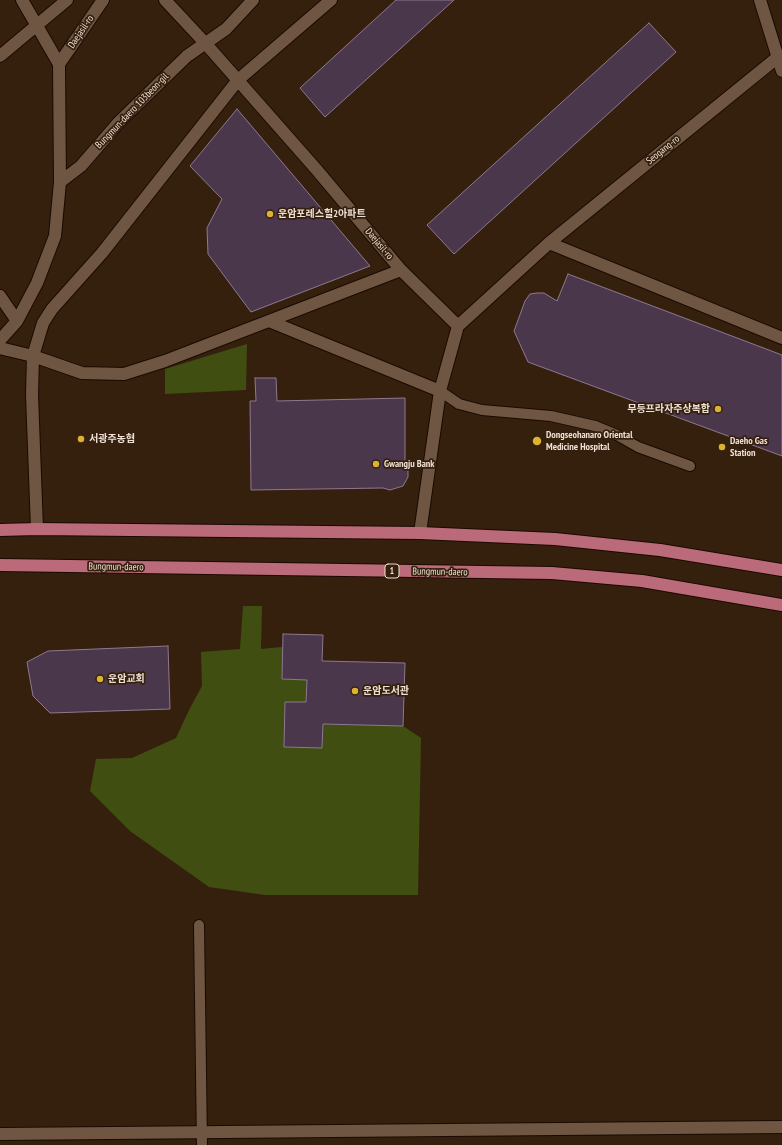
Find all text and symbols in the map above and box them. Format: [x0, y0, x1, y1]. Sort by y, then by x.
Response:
street label: Daejasil-ro [66, 13, 96, 51]
street label: Bungmun-daero 103beon-gil [93, 71, 171, 151]
street label: Seogang-ro [644, 133, 682, 167]
place label: 운암포레스힐2아파트 [278, 208, 366, 220]
marker: 운암포레스힐2아파트 [265, 209, 275, 219]
street label: Daejasil-ro [362, 226, 396, 262]
place label: 무등프라자주상복합 [627, 403, 710, 415]
marker: 무등프라자주상복합 [713, 404, 723, 414]
place label: Dongseohanaro Oriental Medicine Hospital [546, 429, 633, 452]
place label: 서광주농협 [89, 433, 135, 445]
marker: 서광주농협 [76, 434, 86, 444]
marker: Dongseohanaro Oriental Medicine Hospital [531, 435, 543, 447]
place label: Daeho Gas Station [730, 435, 767, 458]
marker: Daeho Gas Station [717, 442, 727, 452]
place label: Gwangju Bank [384, 458, 434, 470]
marker: Gwangju Bank [371, 459, 381, 469]
street label: Bungmun-daero [88, 561, 144, 573]
road number: 1 [385, 564, 399, 578]
street label: Bungmun-daero [412, 566, 468, 578]
place label: 운암교회 [108, 673, 145, 685]
marker: 운암교회 [95, 674, 105, 684]
place label: 운암도서관 [363, 685, 409, 697]
marker: 운암도서관 [350, 686, 360, 696]

